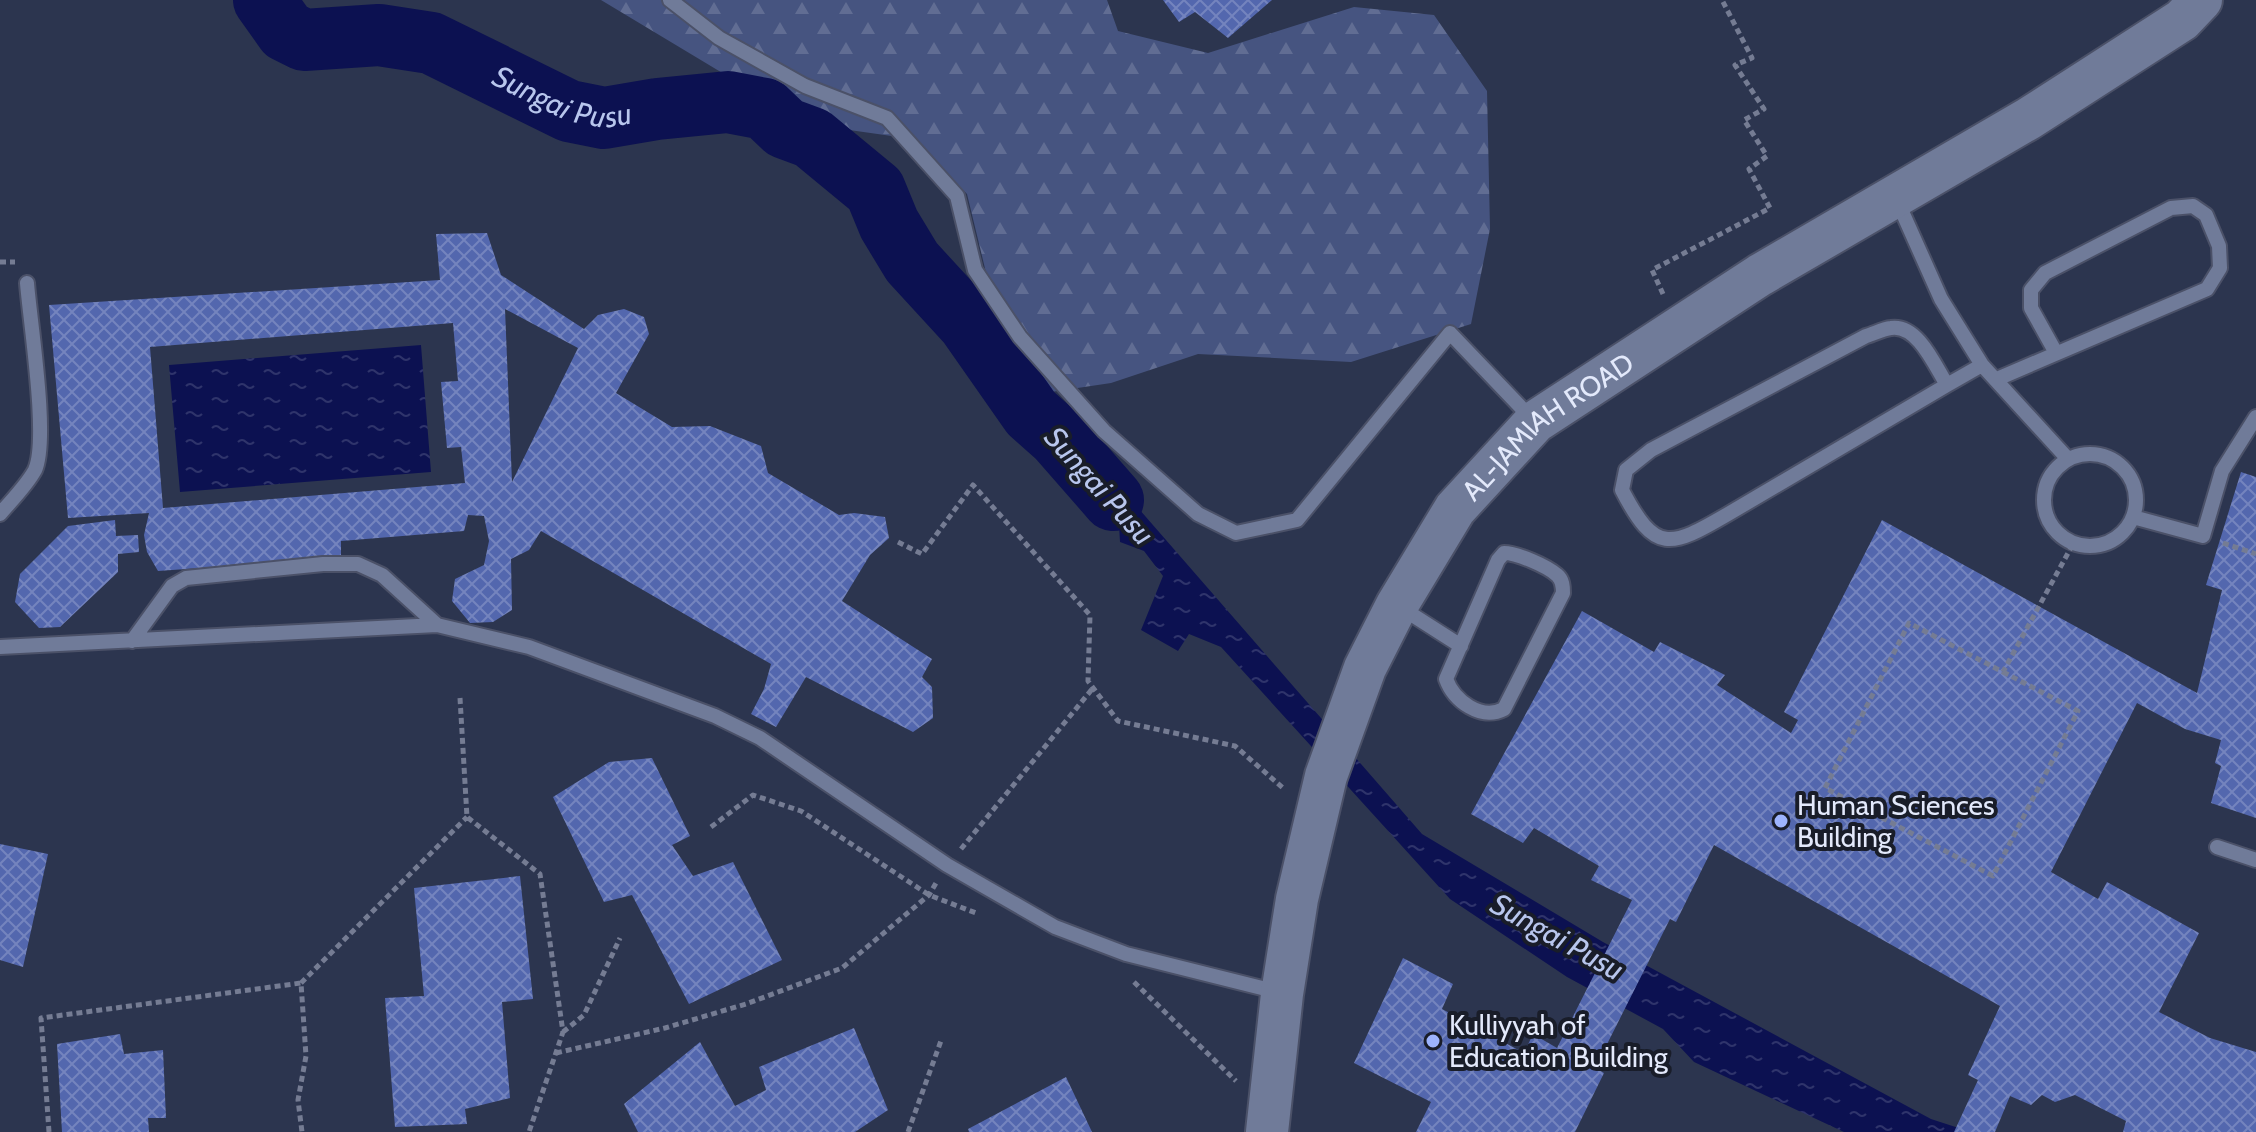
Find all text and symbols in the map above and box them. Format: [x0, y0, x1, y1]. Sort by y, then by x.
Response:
water label: Sungai Pusu [487, 57, 634, 136]
street label: AL-JAMIAH ROAD [1454, 345, 1640, 508]
water label: Sungai Pusu [1037, 419, 1162, 552]
place label: Human Sciences Building [1797, 788, 1995, 854]
marker: Human Sciences Building [1772, 812, 1790, 830]
water label: Sungai Pusu [1484, 885, 1630, 988]
place label: Kulliyyah of Education Building [1449, 1008, 1669, 1074]
marker: Kulliyyah of Education Building [1424, 1032, 1442, 1050]

